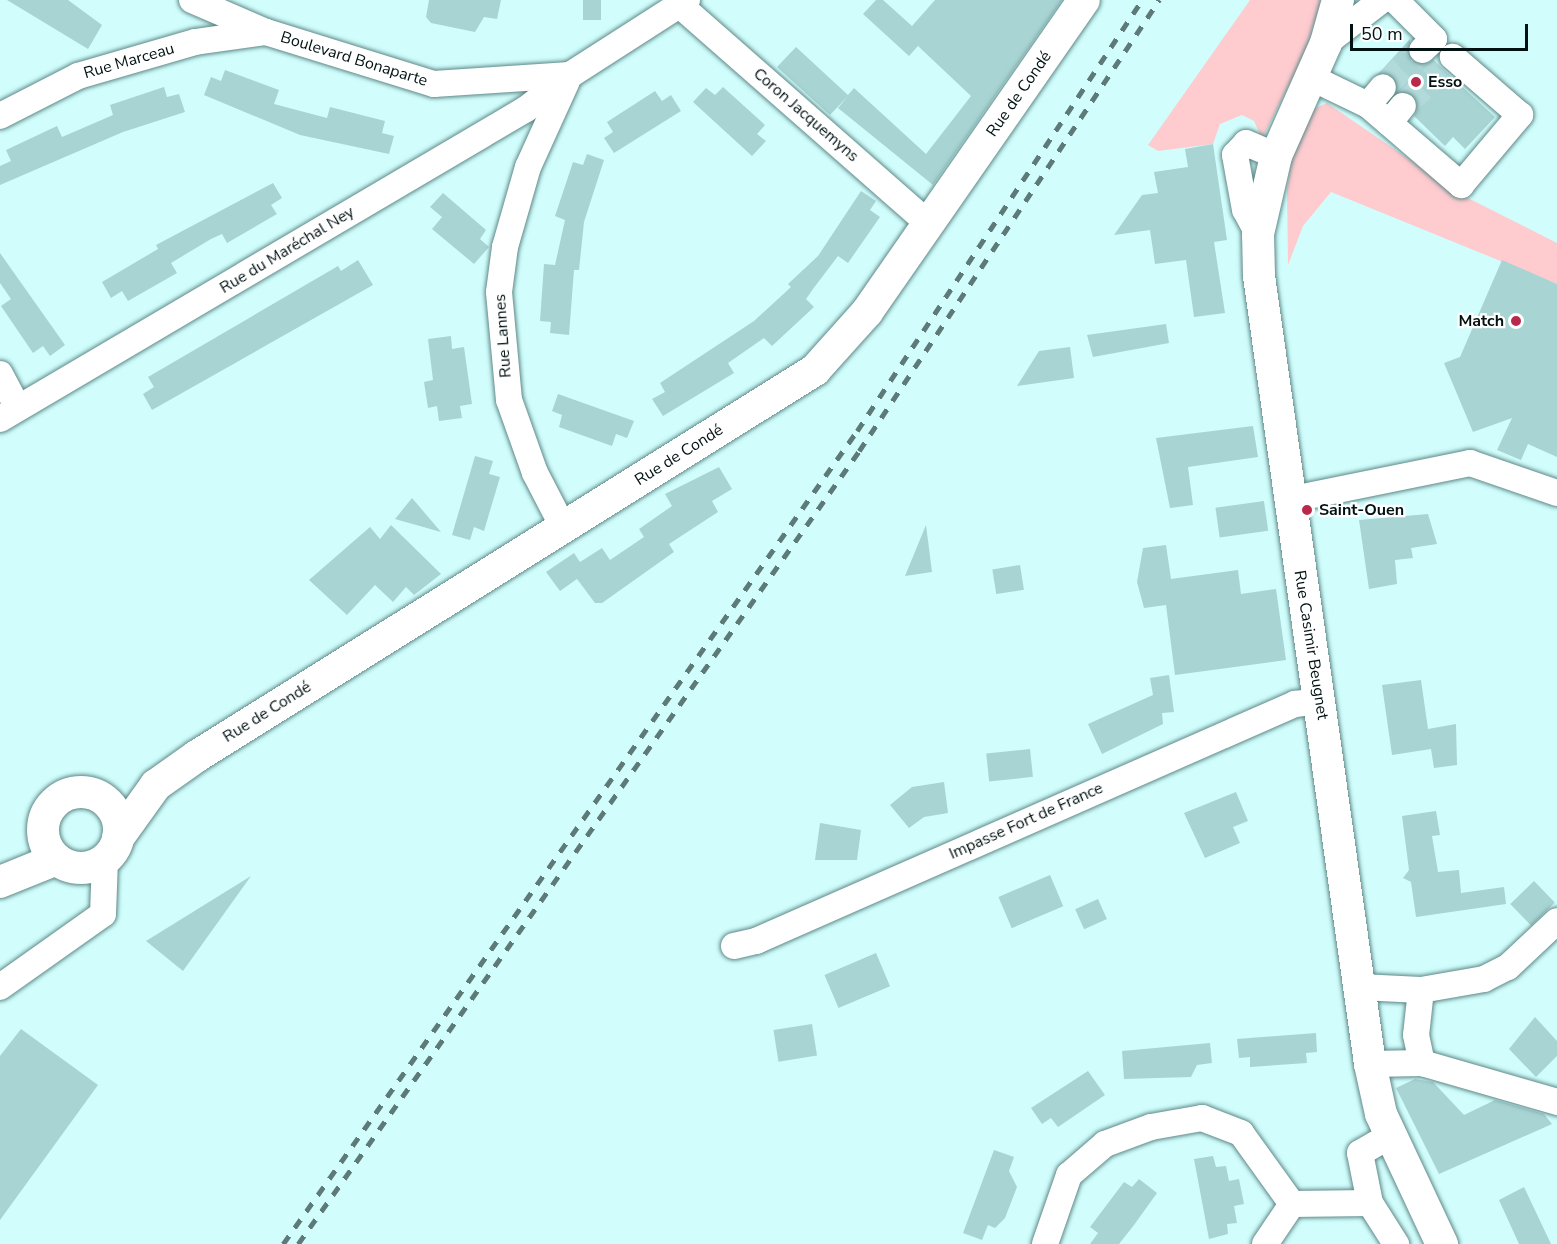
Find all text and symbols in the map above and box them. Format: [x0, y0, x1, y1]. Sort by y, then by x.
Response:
scale bar [1353, 12, 1532, 50]
text: 50 m [1361, 22, 1403, 46]
street label: Boulevard Bonaparte [278, 28, 430, 90]
street label: Rue Marceau [82, 39, 176, 83]
street label: Rue de Condé [982, 47, 1056, 141]
street label: Coron Jacquemyns [749, 64, 863, 166]
place label: Esso [1428, 72, 1462, 92]
marker: Esso [1409, 75, 1423, 89]
street label: Rue du Maréchal Ney [216, 202, 358, 298]
street label: Rue Lannes [490, 294, 516, 378]
place label: Match [1458, 311, 1504, 331]
marker: Match [1509, 314, 1523, 328]
street label: Rue de Condé [631, 420, 727, 490]
place label: Saint-Ouen [1319, 500, 1404, 520]
marker: Saint-Ouen [1300, 503, 1314, 517]
street label: Rue Casimir Beugnet [1290, 569, 1332, 721]
street label: Rue de Condé [219, 677, 315, 747]
street label: Impasse Fort de France [946, 778, 1106, 864]

